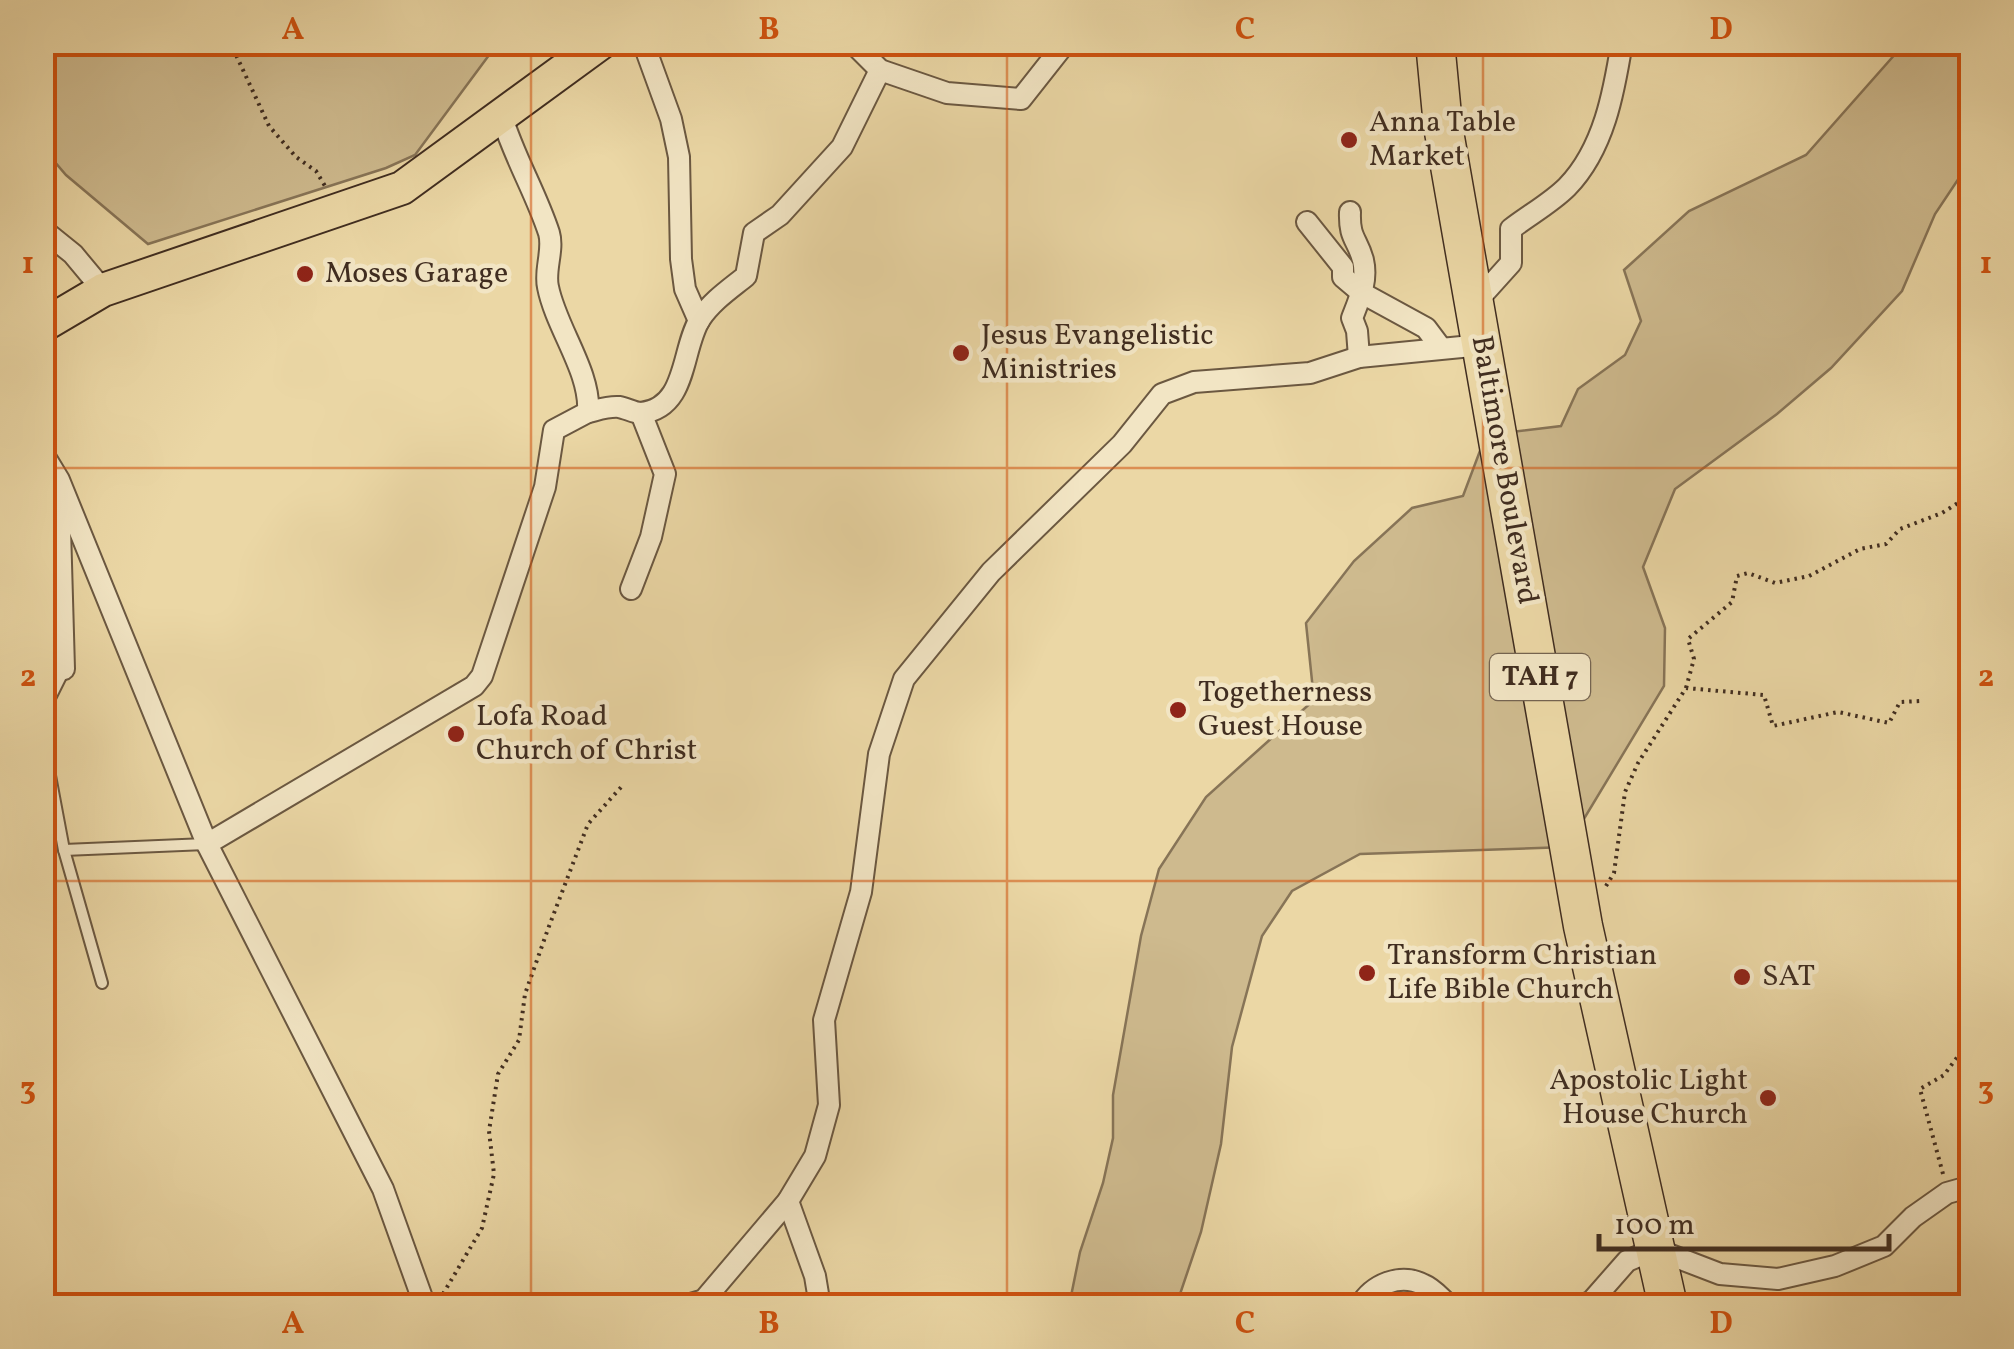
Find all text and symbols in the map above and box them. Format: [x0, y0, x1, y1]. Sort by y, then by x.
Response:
text: A [282, 9, 305, 53]
text: B [758, 9, 780, 53]
text: C [1235, 9, 1255, 53]
text: D [1709, 9, 1733, 53]
place label: Anna Table Market [1369, 102, 1516, 178]
marker: Anna Table Market [1338, 129, 1360, 151]
text: 1 [22, 243, 34, 287]
text: 1 [1980, 243, 1992, 287]
place label: Moses Garage [325, 253, 508, 295]
marker: Moses Garage [294, 263, 316, 285]
place label: Jesus Evangelistic Ministries [981, 315, 1214, 391]
street label: Baltimore Boulevard [1460, 332, 1548, 608]
marker: Jesus Evangelistic Ministries [950, 342, 972, 364]
road number: TAH 7 [1490, 654, 1590, 700]
text: 2 [20, 656, 36, 700]
text: 2 [1978, 656, 1994, 700]
place label: Togetherness Guest House [1198, 672, 1372, 748]
place label: Lofa Road Church of Christ [476, 696, 697, 772]
marker: Togetherness Guest House [1167, 699, 1189, 721]
marker: Lofa Road Church of Christ [445, 723, 467, 745]
place label: Transform Christian Life Bible Church [1387, 935, 1657, 1011]
place label: SAT [1762, 956, 1815, 998]
marker: Transform Christian Life Bible Church [1356, 962, 1378, 984]
marker: SAT [1731, 966, 1753, 988]
place label: Apostolic Light House Church [1549, 1060, 1748, 1136]
text: 3 [20, 1069, 36, 1113]
text: 3 [1978, 1069, 1994, 1113]
marker: Apostolic Light House Church [1757, 1087, 1779, 1109]
scale bar [1599, 1189, 1889, 1251]
text: 100 m [1614, 1205, 1695, 1247]
text: A [282, 1303, 305, 1347]
text: B [758, 1303, 780, 1347]
text: C [1235, 1303, 1255, 1347]
text: D [1709, 1303, 1733, 1347]

